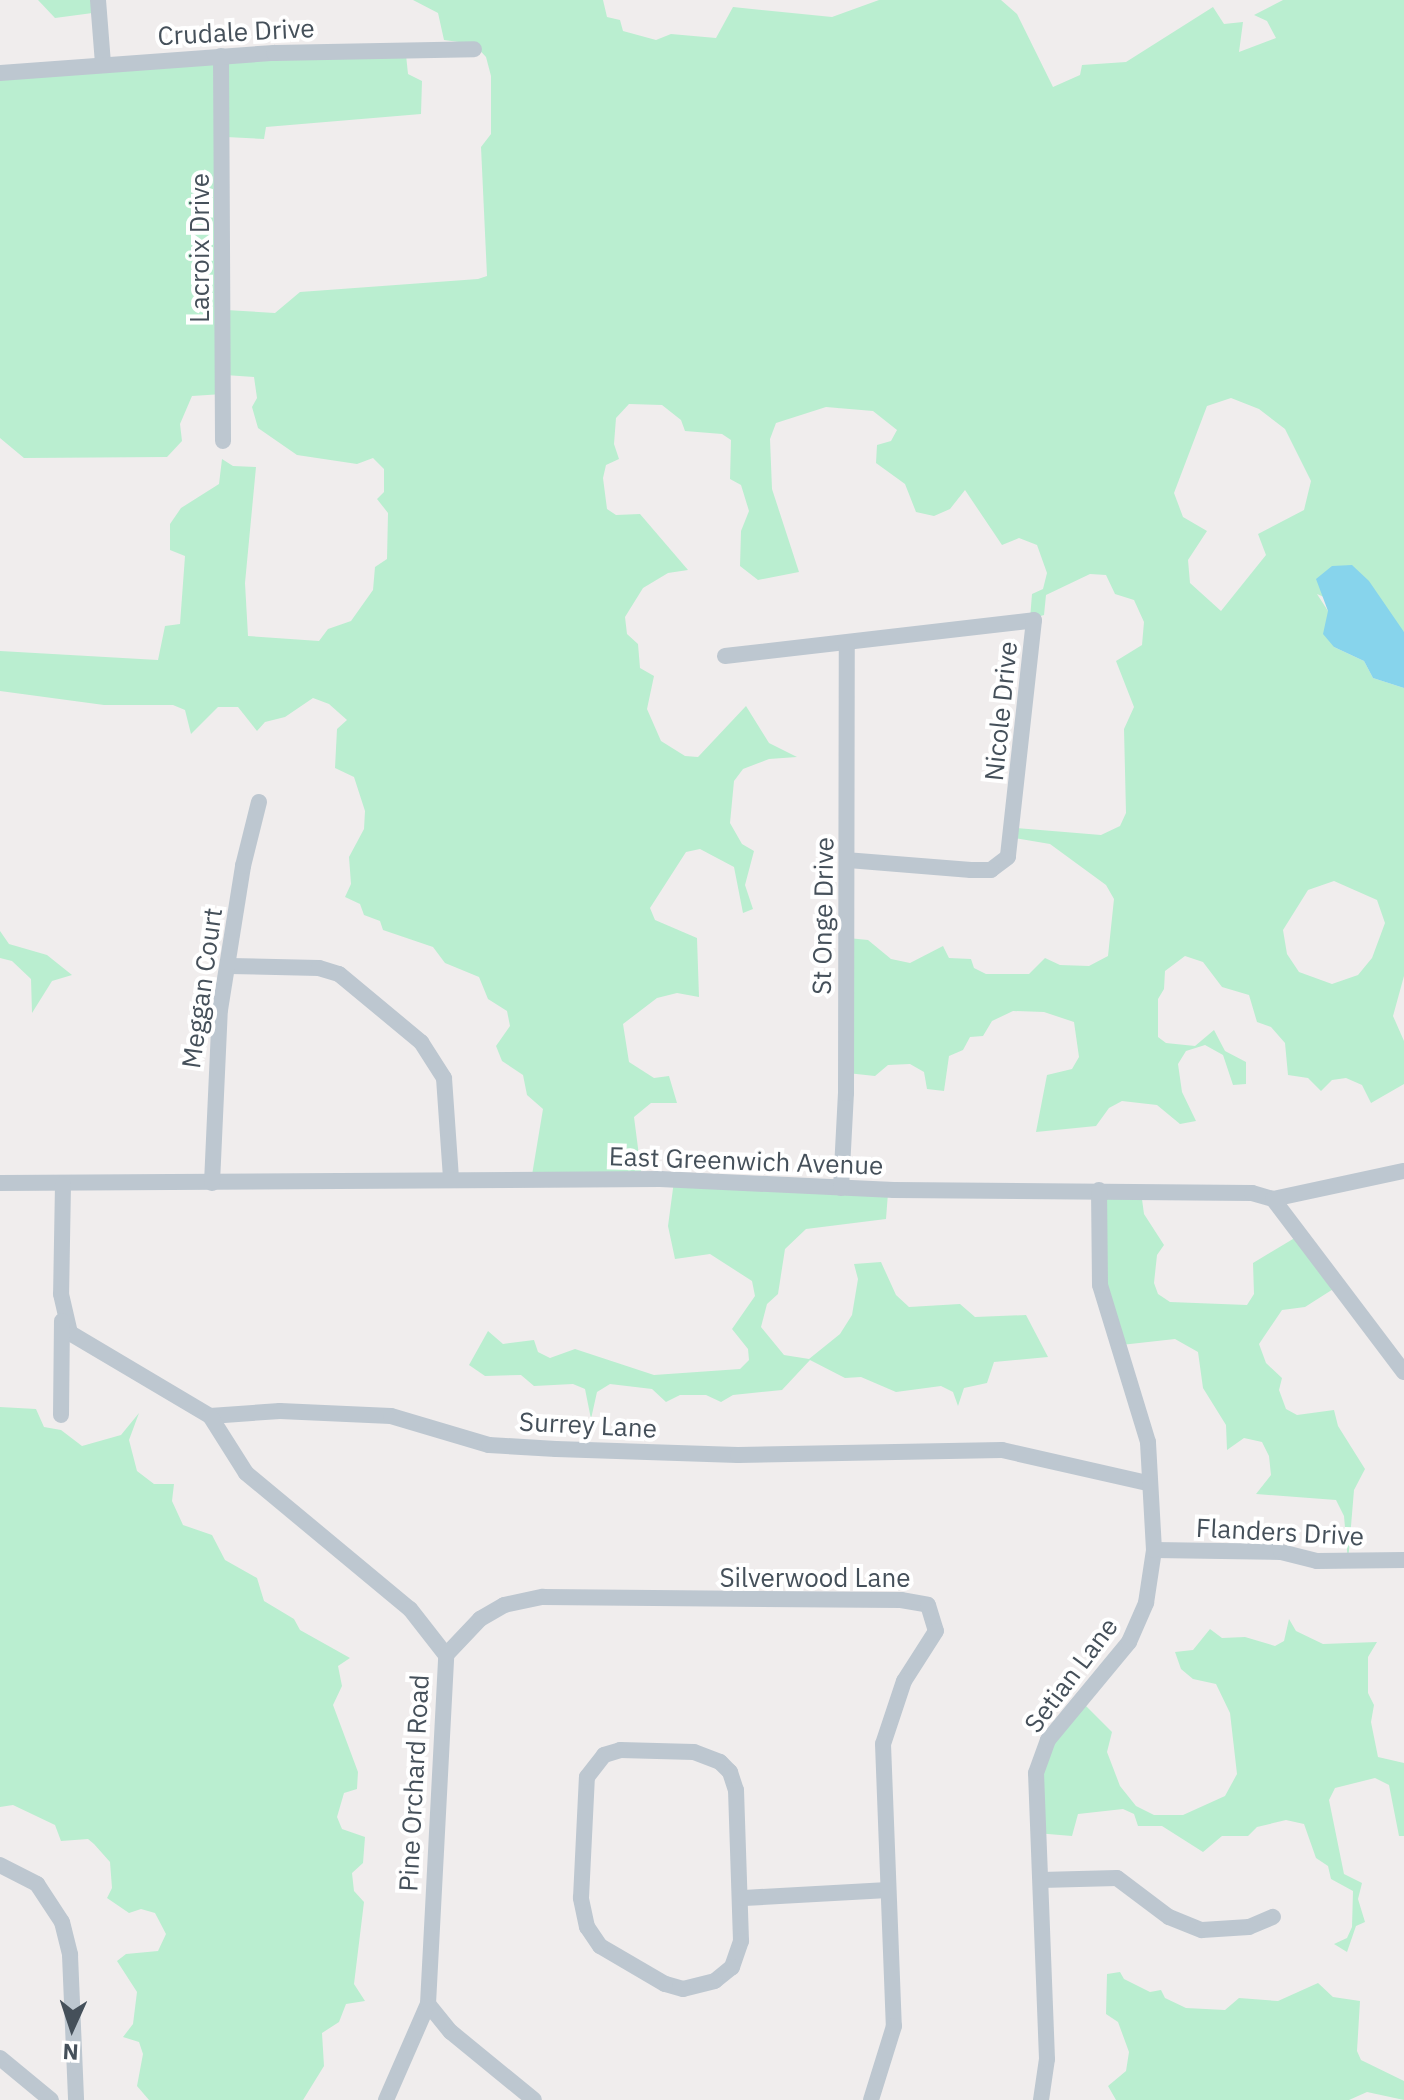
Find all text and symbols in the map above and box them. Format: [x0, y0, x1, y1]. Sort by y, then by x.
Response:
street label: Crudale Drive [157, 12, 315, 52]
street label: Lacroix Drive [184, 173, 216, 323]
street label: Nicole Drive [978, 640, 1024, 782]
street label: St Onge Drive [806, 837, 840, 995]
street label: Meggan Court [175, 906, 229, 1070]
street label: East Greenwich Avenue [608, 1141, 884, 1181]
street label: Surrey Lane [518, 1406, 658, 1444]
street label: Flanders Drive [1195, 1512, 1365, 1552]
street label: Silverwood Lane [719, 1562, 911, 1594]
street label: Setian Lane [1018, 1611, 1124, 1739]
street label: Pine Orchard Road [393, 1674, 435, 1892]
north arrow [32, 1988, 112, 2068]
text: N [62, 2038, 79, 2067]

